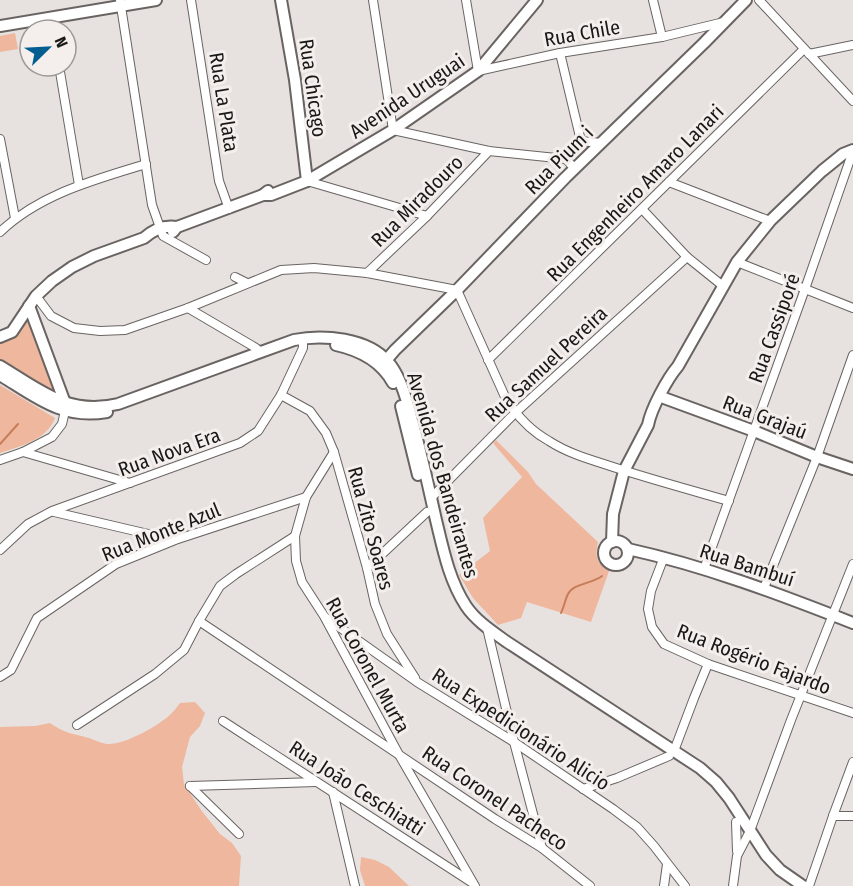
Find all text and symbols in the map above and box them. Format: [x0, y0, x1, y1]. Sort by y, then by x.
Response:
street label: Rua Chile [542, 15, 622, 51]
north arrow [18, 18, 78, 78]
text: N [51, 34, 72, 50]
street label: Rua Chicago [294, 37, 332, 139]
street label: Avenida Uruguai [345, 49, 469, 143]
street label: Rua La Plata [204, 50, 244, 154]
street label: Rua Engenheiro Amaro Lanari [542, 100, 728, 286]
street label: Rua Pium i [520, 121, 598, 199]
street label: Rua Miradouro [366, 150, 468, 252]
street label: Rua Cassiporé [743, 270, 805, 386]
street label: Rua Samuel Pereira [480, 301, 612, 427]
street label: Avenida dos Bandeirantes [402, 369, 484, 581]
street label: Rua Grajaú [719, 390, 811, 444]
street label: Rua Nova Era [115, 422, 223, 482]
street label: Rua Zito Soares [343, 464, 399, 592]
street label: Rua Monte Azul [98, 497, 224, 567]
street label: Rua Bambuí [697, 538, 797, 592]
street label: Rua Coronel Murta [321, 593, 415, 737]
street label: Rua Rogério Fajardo [674, 619, 834, 699]
street label: Rua Expedicionário Alicio [428, 663, 614, 795]
street label: Rua João Ceschiatti [285, 735, 429, 841]
street label: Rua Coronel Pacheco [418, 740, 572, 856]

